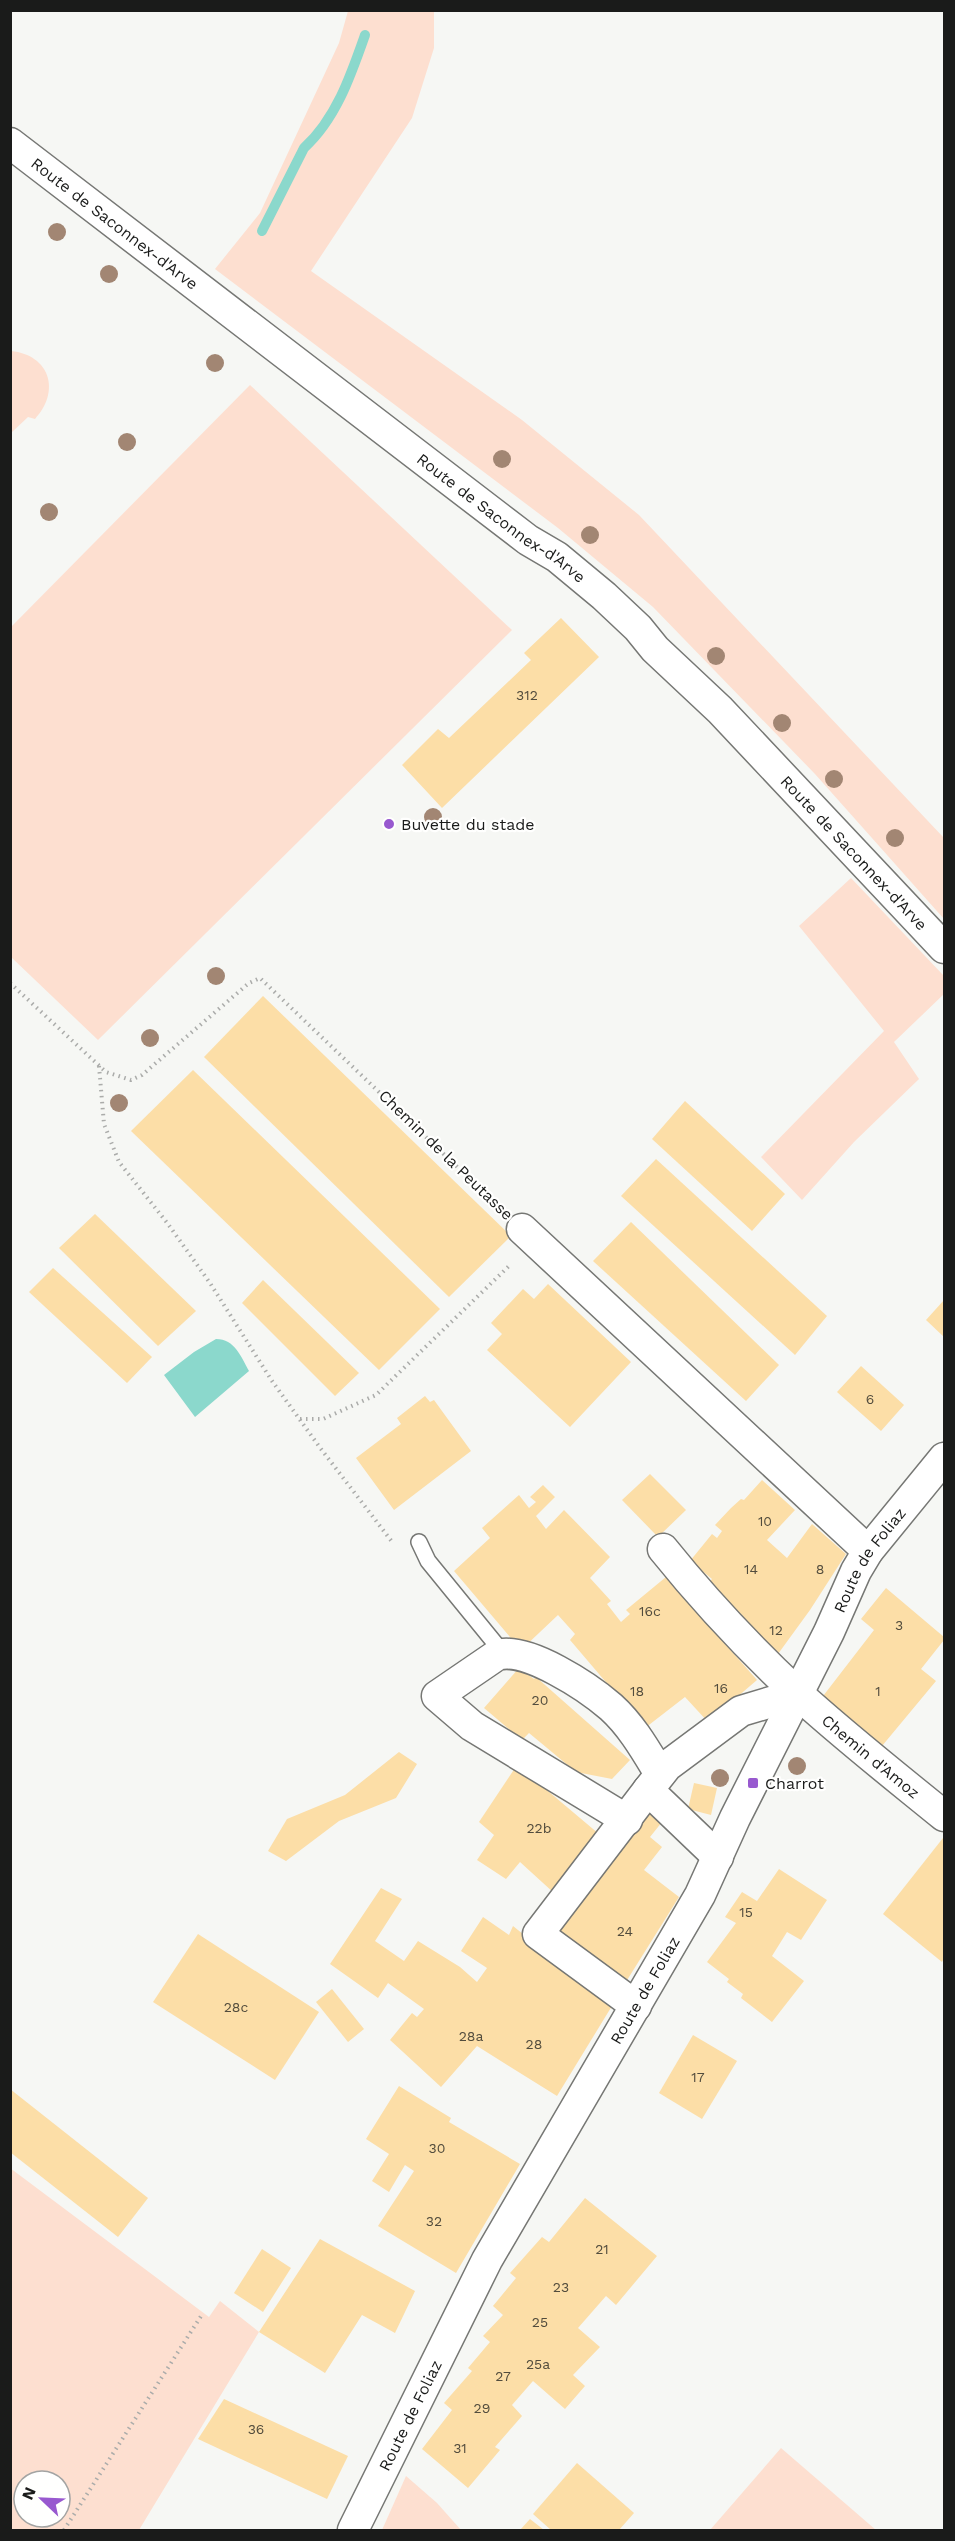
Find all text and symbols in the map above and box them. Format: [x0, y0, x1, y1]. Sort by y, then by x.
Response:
street label: Route de Saconnex-d'Arve [28, 153, 202, 293]
street label: Route de Saconnex-d'Arve [413, 449, 590, 586]
house number: 312 [516, 687, 538, 703]
street label: Route de Saconnex-d'Arve [777, 771, 931, 934]
place label: Buvette du stade [401, 815, 535, 834]
marker: Buvette du stade [382, 817, 396, 831]
street label: Chemin de la Peutasse [375, 1086, 517, 1224]
house number: 6 [866, 1391, 874, 1407]
street label: Route de Foliaz [829, 1503, 909, 1615]
house number: 10 [758, 1513, 772, 1529]
house number: 14 [744, 1561, 758, 1577]
house number: 8 [816, 1561, 824, 1577]
house number: 16c [639, 1603, 661, 1619]
house number: 3 [895, 1617, 903, 1633]
house number: 12 [769, 1622, 783, 1638]
house number: 16 [714, 1680, 728, 1696]
house number: 18 [630, 1683, 644, 1699]
house number: 1 [875, 1683, 881, 1699]
house number: 20 [532, 1692, 548, 1708]
street label: Chemin d'Amoz [818, 1710, 924, 1802]
place label: Charrot [765, 1774, 824, 1793]
marker: Charrot [746, 1776, 760, 1790]
house number: 22b [526, 1820, 552, 1836]
house number: 15 [739, 1904, 753, 1920]
house number: 24 [617, 1923, 633, 1939]
street label: Route de Foliaz [606, 1933, 683, 2047]
house number: 28c [224, 1999, 248, 2015]
house number: 28a [459, 2028, 483, 2044]
house number: 28 [526, 2036, 542, 2052]
house number: 17 [691, 2069, 705, 2085]
house number: 30 [429, 2140, 445, 2156]
house number: 32 [426, 2213, 442, 2229]
house number: 21 [595, 2241, 609, 2257]
house number: 23 [553, 2279, 569, 2295]
house number: 25 [532, 2314, 548, 2330]
house number: 25a [526, 2356, 550, 2372]
street label: Route de Foliaz [374, 2357, 445, 2474]
house number: 27 [495, 2368, 511, 2384]
house number: 29 [474, 2400, 490, 2416]
house number: 36 [248, 2421, 264, 2437]
house number: 31 [453, 2440, 467, 2456]
north arrow [12, 2469, 72, 2529]
text: N [18, 2484, 40, 2503]

